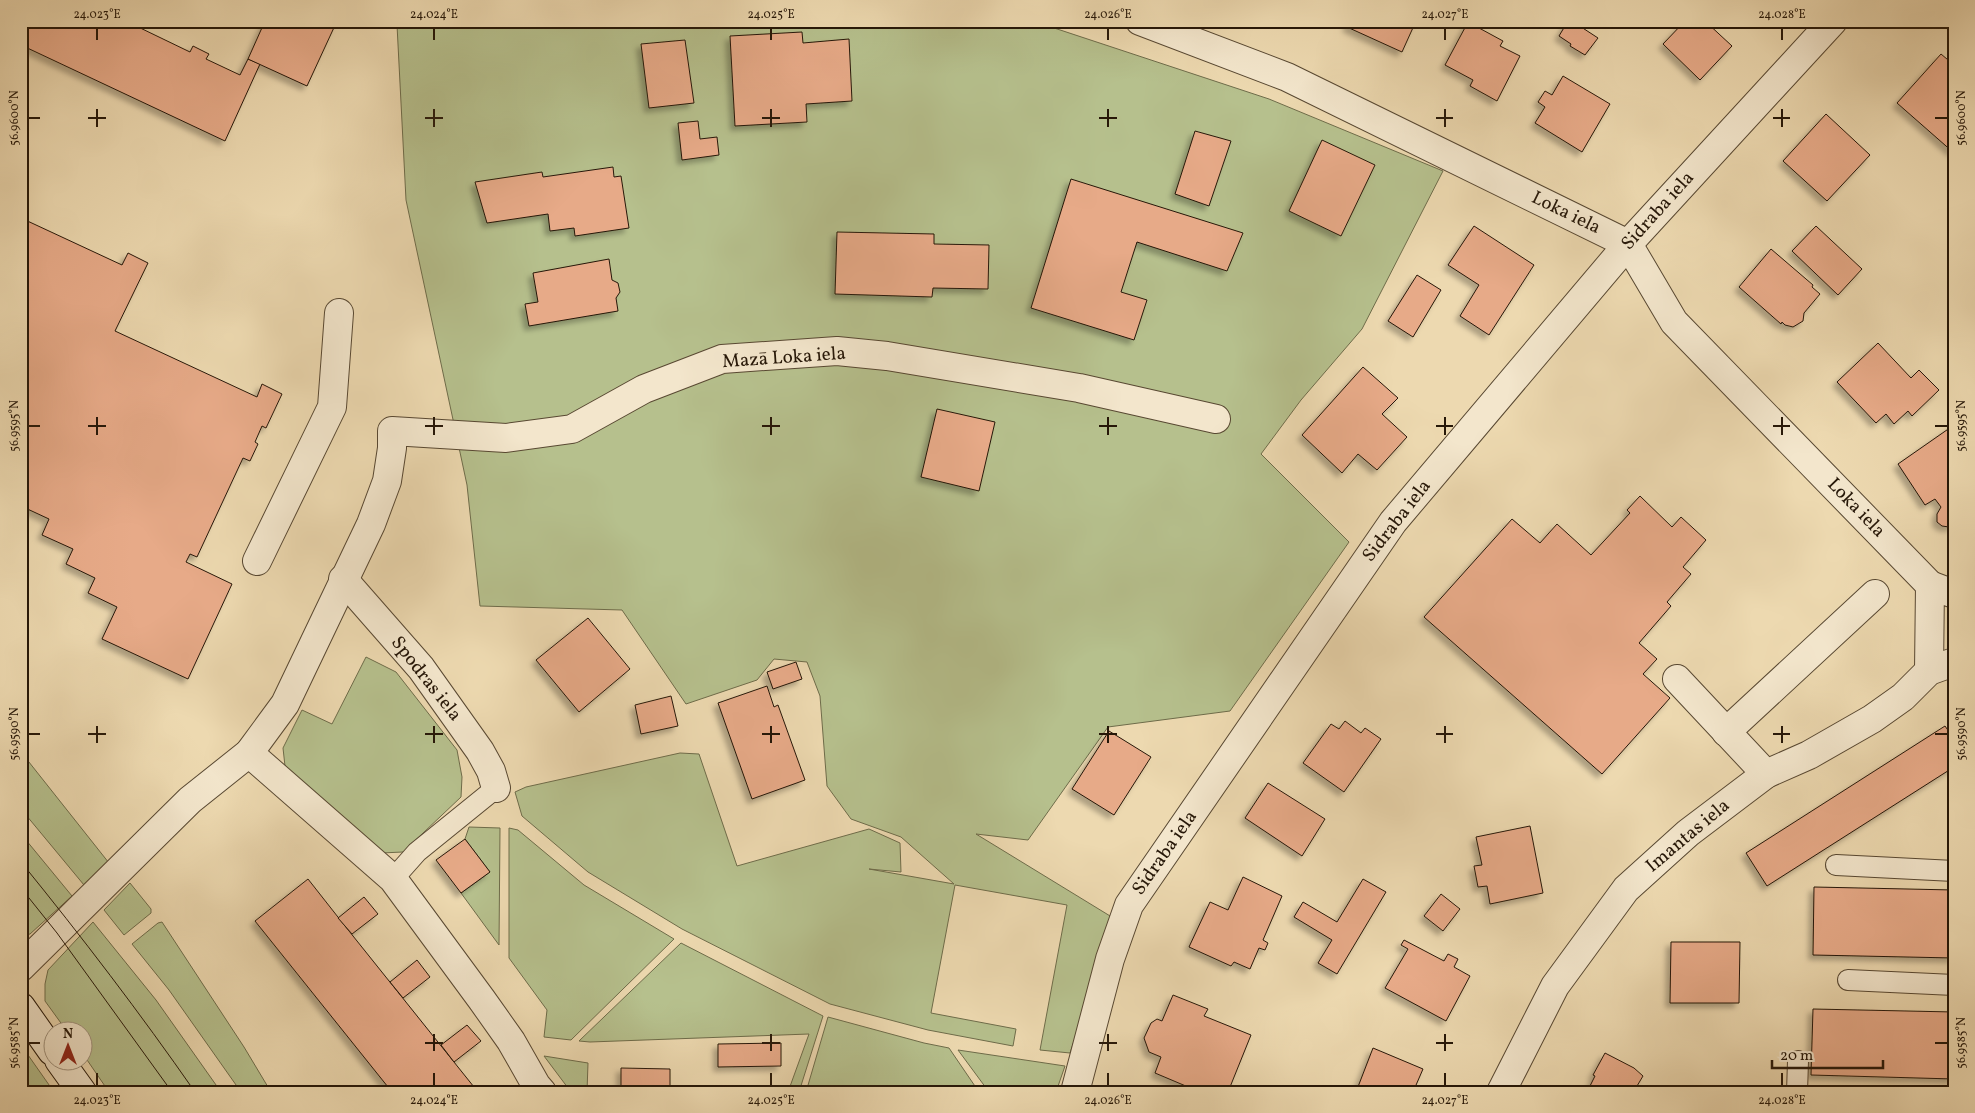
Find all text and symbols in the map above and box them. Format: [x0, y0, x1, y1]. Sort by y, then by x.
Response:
text: 24.023°E [73, 7, 121, 23]
text: 24.024°E [410, 7, 458, 23]
text: 24.025°E [747, 7, 795, 23]
text: 24.026°E [1084, 7, 1132, 23]
text: 24.027°E [1422, 7, 1468, 23]
text: 24.028°E [1758, 7, 1806, 23]
text: 56.9600°N [7, 90, 23, 146]
text: 56.9600°N [1954, 90, 1970, 146]
street label: Sidraba iela [1616, 166, 1700, 256]
street label: Loka iela [1527, 185, 1605, 241]
street label: Mazā Loka iela [721, 341, 847, 375]
text: 56.9595°N [7, 400, 23, 452]
text: 56.9595°N [1954, 400, 1970, 452]
street label: Loka iela [1821, 472, 1891, 544]
street label: Sidraba iela [1357, 474, 1437, 568]
street label: Spodras iela [385, 631, 467, 727]
text: 56.9590°N [7, 707, 23, 761]
text: 56.9590°N [1954, 707, 1970, 761]
street label: Imantas iela [1640, 793, 1736, 879]
street label: Sidraba iela [1126, 805, 1204, 901]
text: 56.9585°N [7, 1017, 23, 1069]
text: 56.9585°N [1954, 1017, 1970, 1069]
north arrow [42, 1020, 92, 1070]
text: N [63, 1025, 73, 1044]
scale bar [1772, 1038, 1884, 1070]
text: 20 m [1780, 1046, 1813, 1067]
text: 24.023°E [73, 1093, 121, 1109]
text: 24.024°E [410, 1093, 458, 1109]
text: 24.025°E [747, 1093, 795, 1109]
text: 24.026°E [1084, 1093, 1132, 1109]
text: 24.027°E [1422, 1093, 1468, 1109]
text: 24.028°E [1758, 1093, 1806, 1109]

